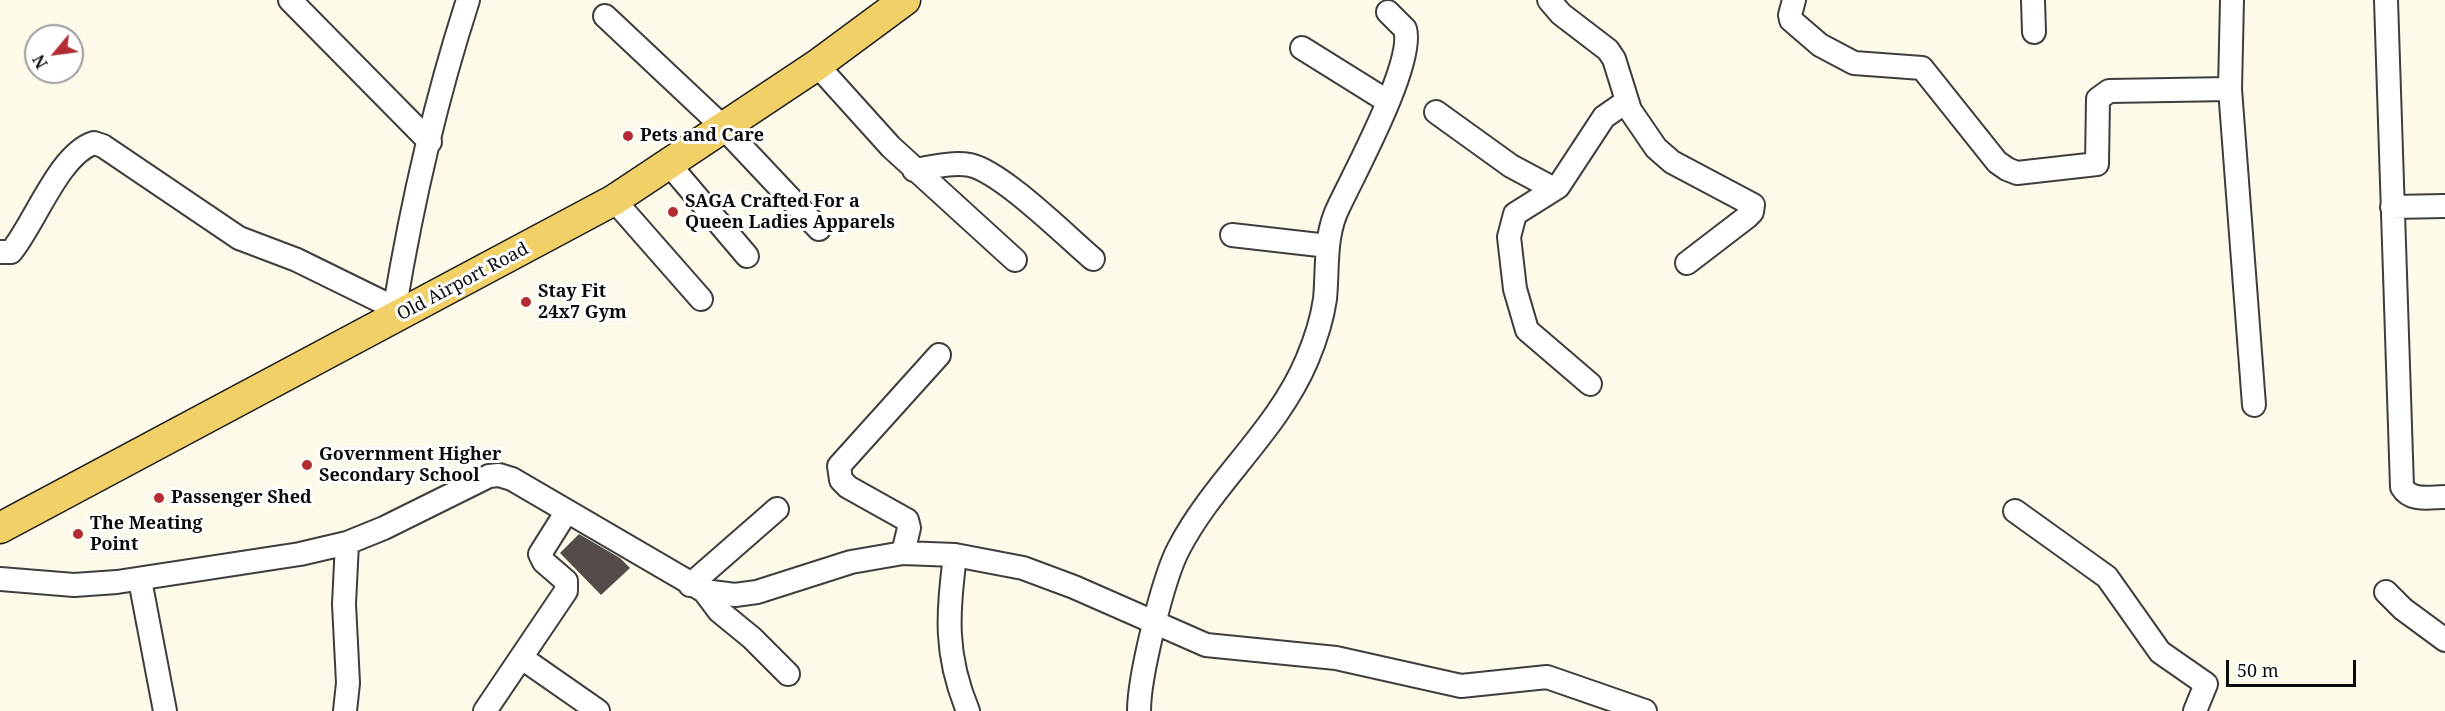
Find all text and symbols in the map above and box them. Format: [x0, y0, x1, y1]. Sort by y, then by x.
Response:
north arrow [24, 24, 84, 84]
text: N [27, 51, 53, 73]
place label: Pets and Care [640, 125, 764, 147]
marker: Pets and Care [621, 129, 635, 143]
place label: SAGA Crafted For a Queen Ladies Apparels [685, 191, 895, 234]
marker: SAGA Crafted For a Queen Ladies Apparels [666, 205, 680, 219]
street label: Old Airport Road [394, 238, 532, 326]
place label: Stay Fit 24x7 Gym [538, 281, 627, 324]
marker: Stay Fit 24x7 Gym [519, 295, 533, 309]
place label: Government Higher Secondary School [319, 444, 501, 486]
marker: Government Higher Secondary School [300, 458, 314, 472]
place label: Passenger Shed [171, 487, 312, 509]
marker: Passenger Shed [152, 491, 166, 505]
place label: The Meating Point [90, 513, 203, 556]
marker: The Meating Point [71, 527, 85, 541]
scale bar [2229, 648, 2360, 686]
text: 50 m [2237, 658, 2279, 682]

